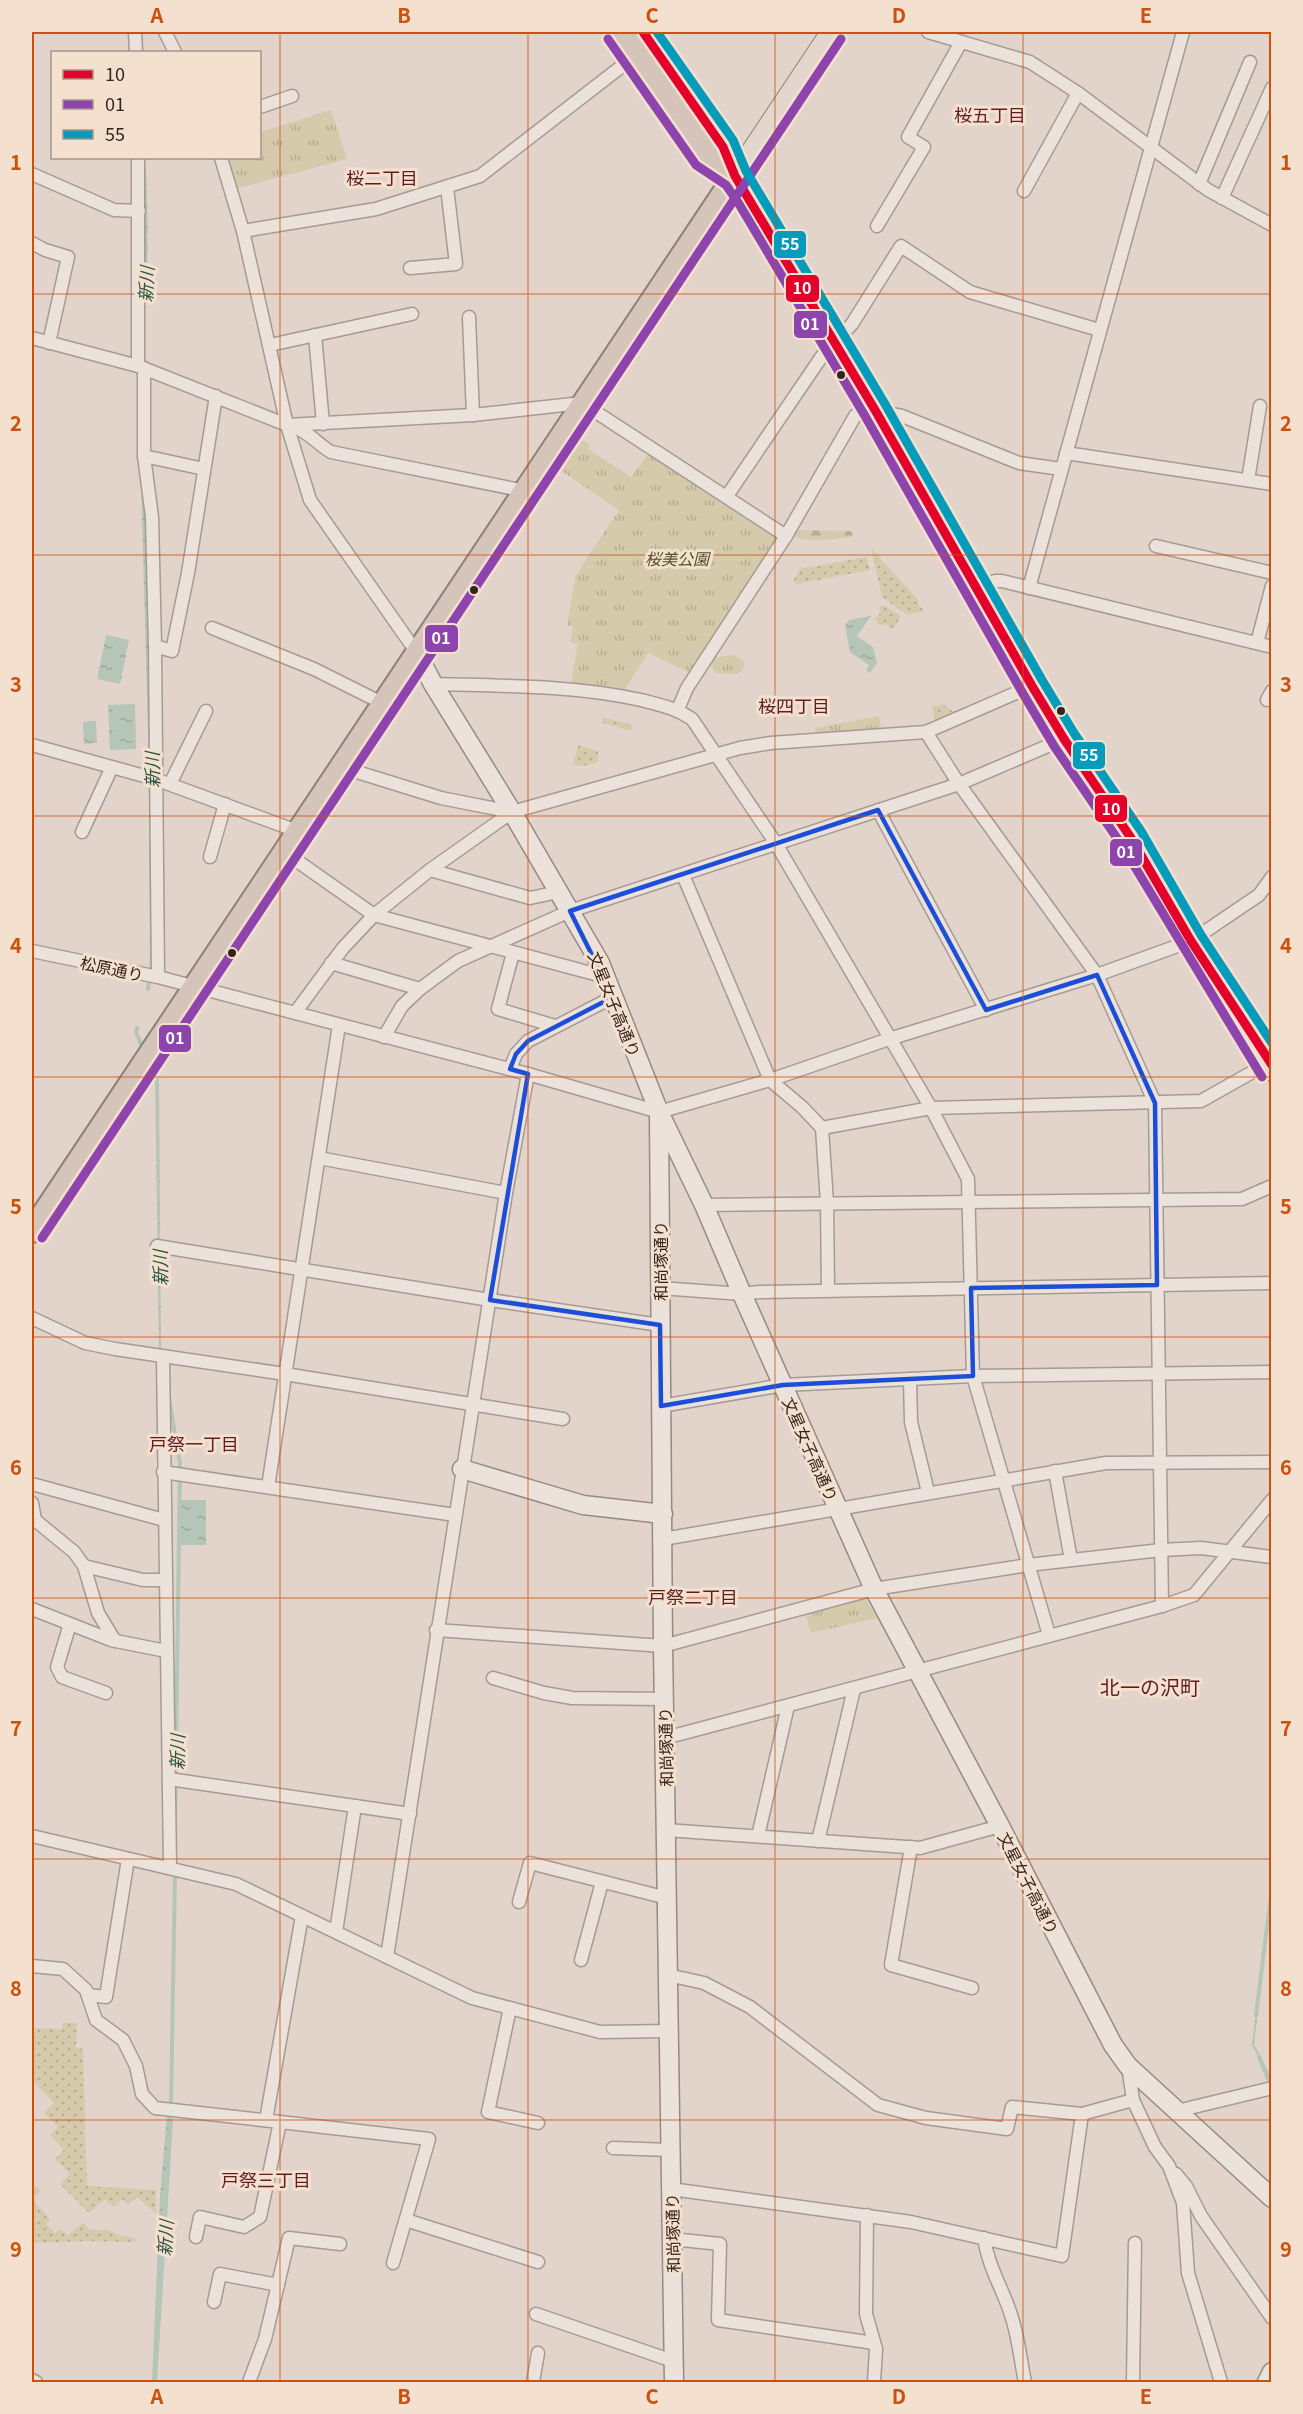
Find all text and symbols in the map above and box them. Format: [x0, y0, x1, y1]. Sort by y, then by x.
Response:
text: A [150, 0, 164, 29]
text: B [397, 0, 411, 29]
text: C [645, 0, 659, 29]
text: D [892, 0, 906, 29]
text: E [1140, 0, 1152, 29]
legend [51, 51, 261, 159]
text: 10 [105, 60, 125, 86]
text: 01 [105, 90, 125, 116]
district label: 桜五丁目 [954, 101, 1026, 127]
text: 55 [105, 120, 125, 146]
text: 1 [10, 147, 22, 176]
text: 1 [1280, 147, 1292, 176]
district label: 桜二丁目 [346, 164, 418, 190]
line badge: 55 [773, 230, 807, 259]
text: 55 [781, 231, 799, 255]
water label: 新川 [131, 263, 159, 303]
line badge: 10 [785, 274, 820, 303]
text: 10 [793, 275, 811, 299]
line badge: 01 [793, 310, 828, 339]
text: 01 [801, 311, 819, 335]
unlabelled marker [835, 369, 847, 381]
text: 2 [10, 408, 22, 437]
text: 2 [1280, 408, 1292, 437]
park label: 桜美公園 [645, 546, 711, 570]
unlabelled marker [468, 584, 480, 596]
line badge: 01 [424, 624, 459, 653]
text: 01 [432, 625, 450, 649]
text: 3 [10, 669, 22, 698]
text: 3 [1280, 669, 1292, 698]
district label: 桜四丁目 [758, 692, 830, 718]
unlabelled marker [1055, 705, 1067, 717]
line badge: 55 [1072, 741, 1106, 770]
text: 55 [1080, 742, 1098, 766]
water label: 新川 [138, 750, 164, 788]
line badge: 10 [1094, 794, 1128, 823]
text: 10 [1102, 796, 1120, 820]
line badge: 01 [1109, 838, 1143, 867]
text: 01 [1117, 839, 1135, 863]
text: 4 [10, 930, 22, 959]
text: 4 [1280, 930, 1292, 959]
unlabelled marker [226, 947, 238, 959]
street label: 文星女子高通り [583, 948, 647, 1060]
street label: 松原通り [78, 950, 146, 986]
line badge: 01 [158, 1024, 192, 1053]
text: 01 [166, 1025, 184, 1049]
text: 5 [10, 1191, 22, 1220]
text: 5 [1280, 1191, 1292, 1220]
street label: 和尚塚通り [648, 1221, 672, 1301]
water label: 新川 [146, 1248, 172, 1286]
street label: 文星女子高通り [777, 1393, 845, 1505]
district label: 戸祭一丁目 [149, 1430, 239, 1456]
text: 6 [10, 1452, 22, 1481]
text: 6 [1280, 1452, 1292, 1481]
district label: 戸祭二丁目 [648, 1583, 738, 1609]
district label: 北一の沢町 [1100, 1672, 1200, 1701]
street label: 和尚塚通り [652, 1707, 678, 1787]
text: 7 [10, 1713, 22, 1742]
text: 7 [1280, 1713, 1292, 1742]
water label: 新川 [163, 1732, 189, 1770]
street label: 文星女子高通り [993, 1828, 1065, 1938]
text: 8 [10, 1973, 22, 2002]
text: 8 [1280, 1973, 1292, 2002]
district label: 戸祭三丁目 [221, 2166, 311, 2192]
street label: 和尚塚通り [659, 2193, 685, 2273]
water label: 新川 [150, 2217, 178, 2257]
text: 9 [10, 2234, 22, 2263]
text: 9 [1280, 2234, 1292, 2263]
text: A [150, 2381, 164, 2410]
text: B [397, 2381, 411, 2410]
text: C [645, 2381, 659, 2410]
text: D [892, 2381, 906, 2410]
text: E [1140, 2381, 1152, 2410]

